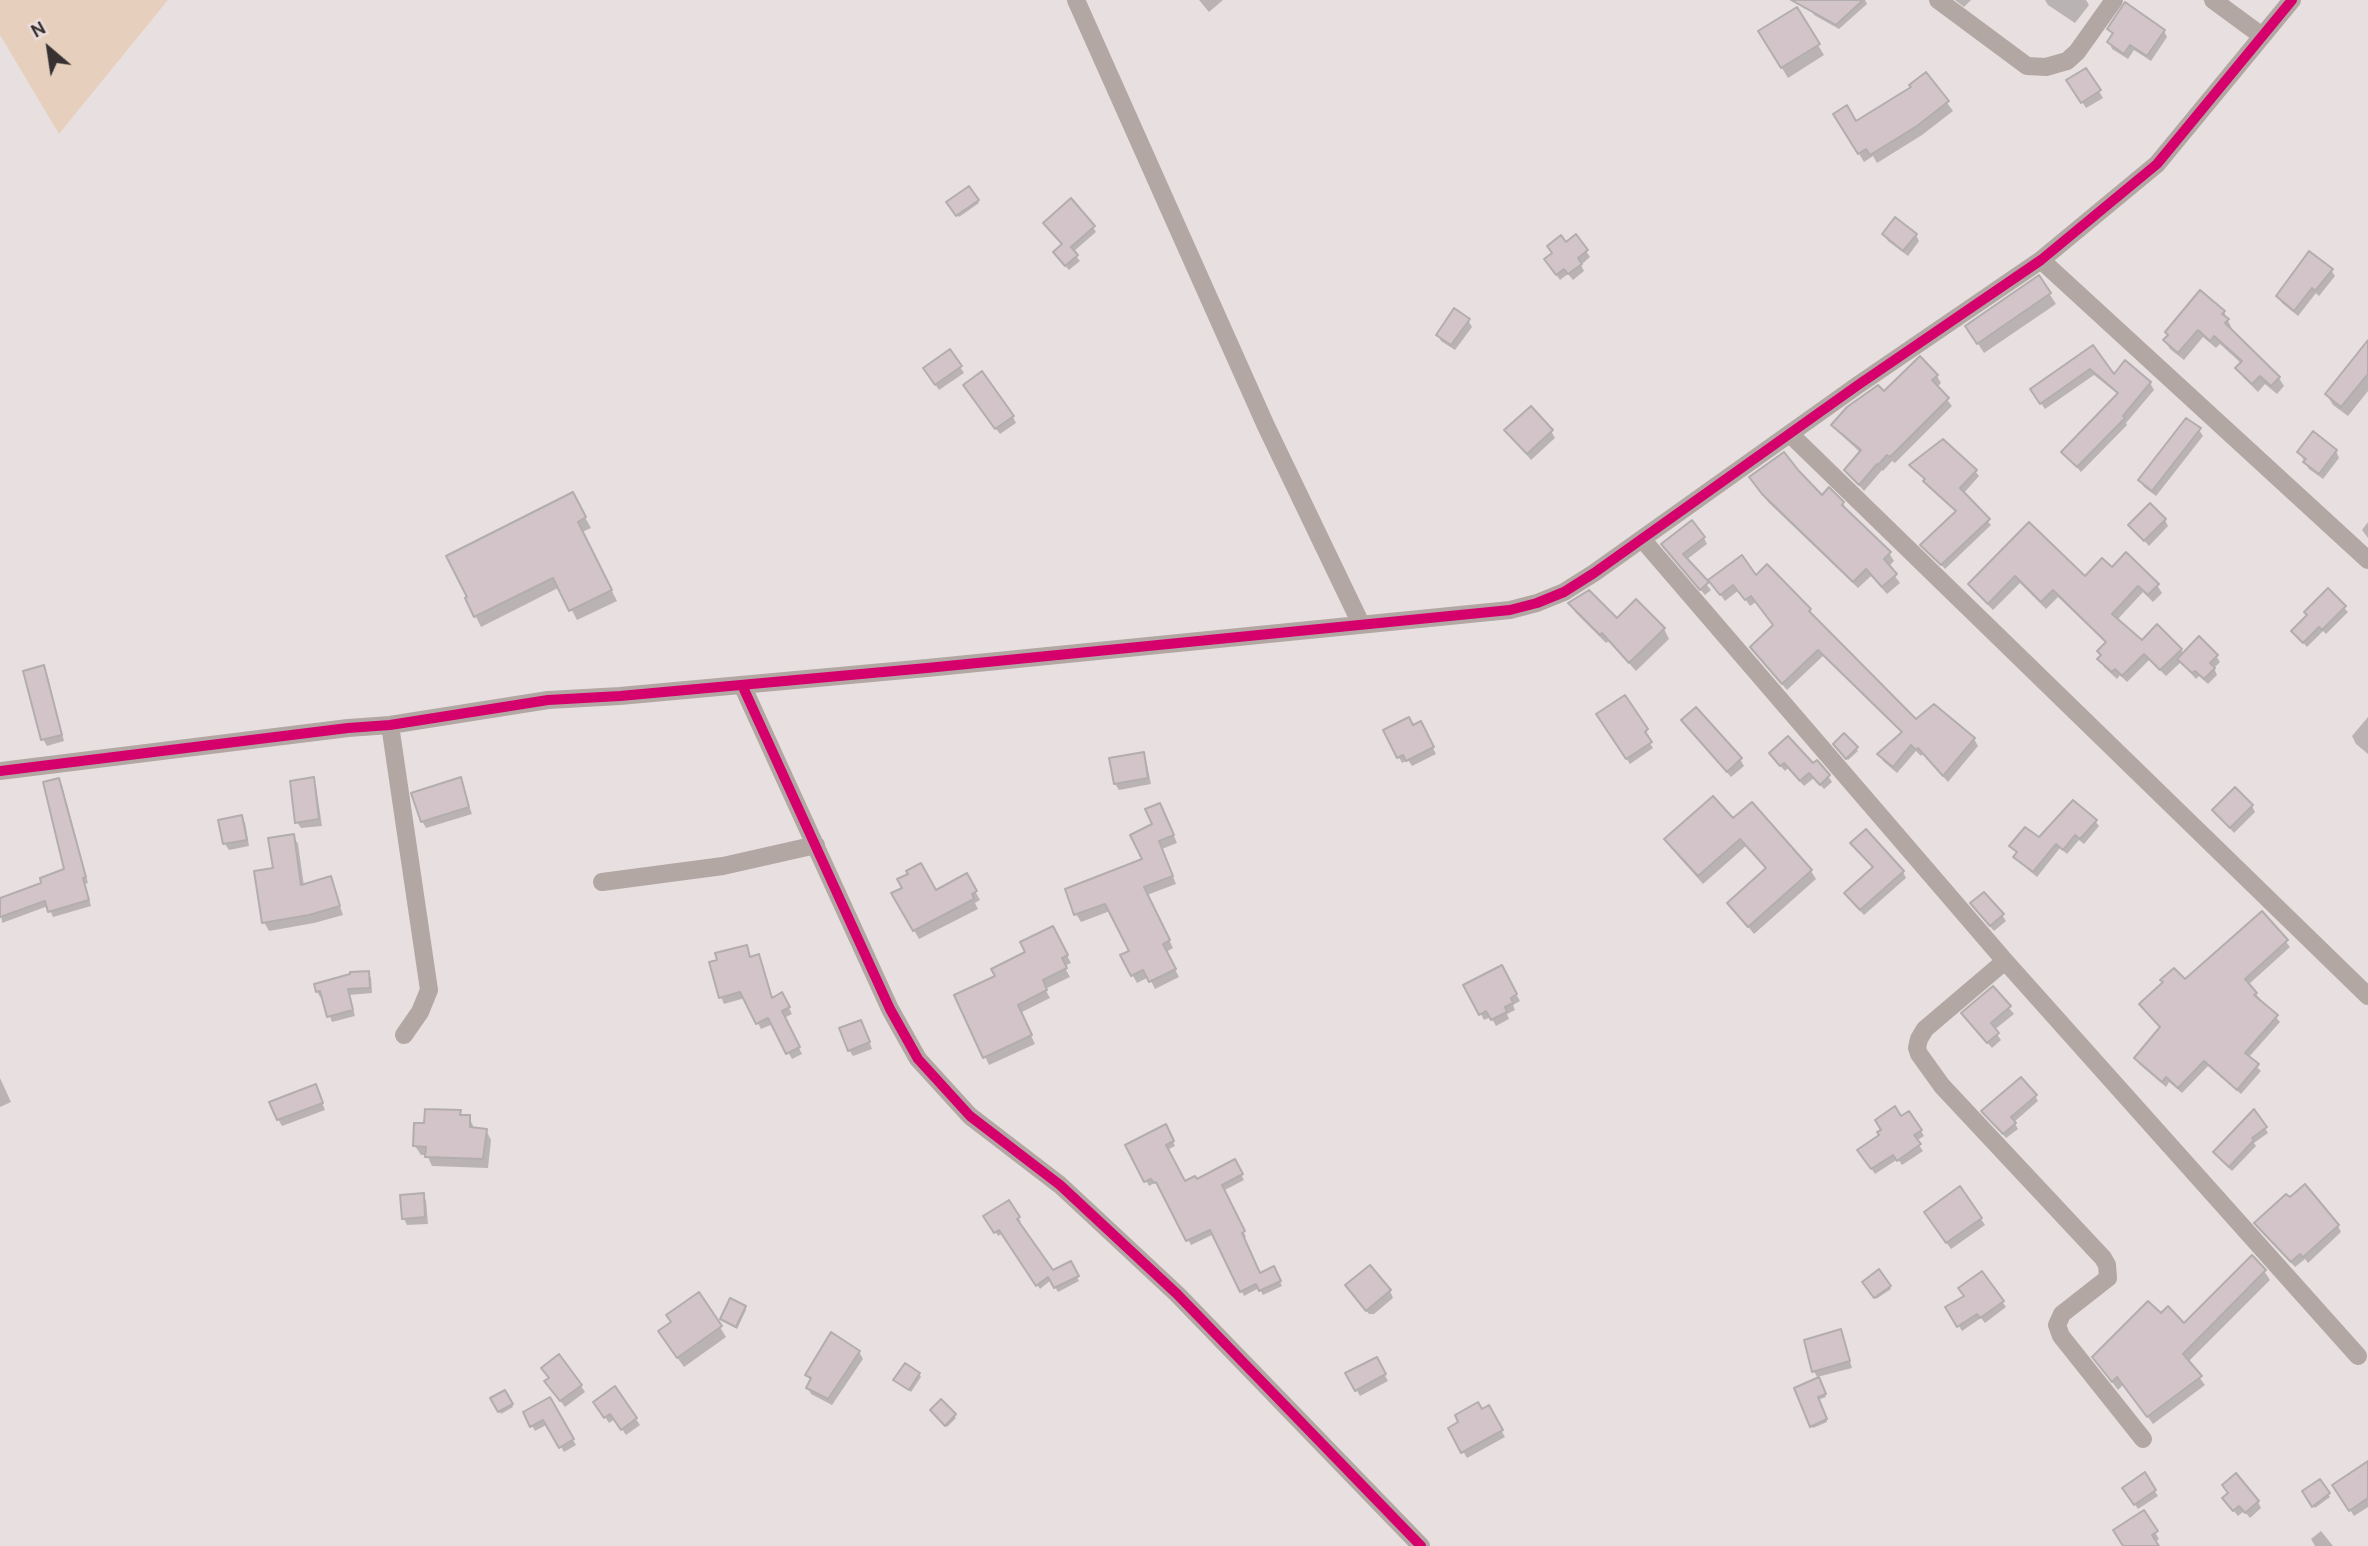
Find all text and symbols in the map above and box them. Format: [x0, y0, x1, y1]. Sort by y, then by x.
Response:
north arrow [14, 14, 84, 84]
text: N [27, 17, 51, 44]

